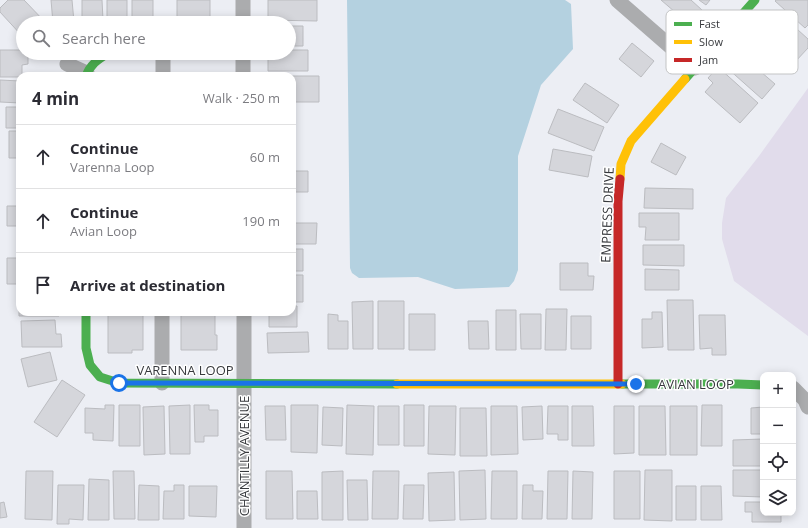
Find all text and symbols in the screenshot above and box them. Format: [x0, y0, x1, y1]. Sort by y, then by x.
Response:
legend [666, 10, 798, 74]
search box [16, 16, 296, 60]
text: Fast [699, 16, 720, 31]
icon: search [30, 27, 52, 49]
text: Search here [62, 28, 146, 48]
text: Slow [699, 34, 723, 49]
text: Jam [698, 52, 718, 67]
text: 4 min [32, 87, 79, 110]
text: Walk · 250 m [203, 89, 280, 107]
text: Continue [70, 138, 138, 158]
icon: ahead [32, 146, 54, 168]
text: 60 m [250, 148, 280, 166]
text: Varenna Loop [70, 158, 155, 176]
street label: EMPRESS DRIVE [596, 167, 618, 263]
text: Continue [70, 202, 138, 222]
icon: ahead [32, 210, 54, 232]
text: 190 m [242, 212, 280, 230]
text: Avian Loop [70, 222, 137, 240]
icon: arrive [32, 274, 54, 296]
text: Arrive at destination [70, 275, 225, 295]
street label: VARENNA LOOP [136, 361, 234, 379]
map controls [760, 372, 796, 516]
button: + [760, 372, 796, 408]
route start [110, 374, 128, 392]
route end [627, 375, 645, 393]
street label: AVIAN LOOP [658, 375, 734, 393]
street label: CHANTILLY AVENUE [235, 396, 253, 516]
button: − [760, 408, 796, 444]
button: locate [760, 444, 796, 480]
button: layers [760, 480, 796, 516]

